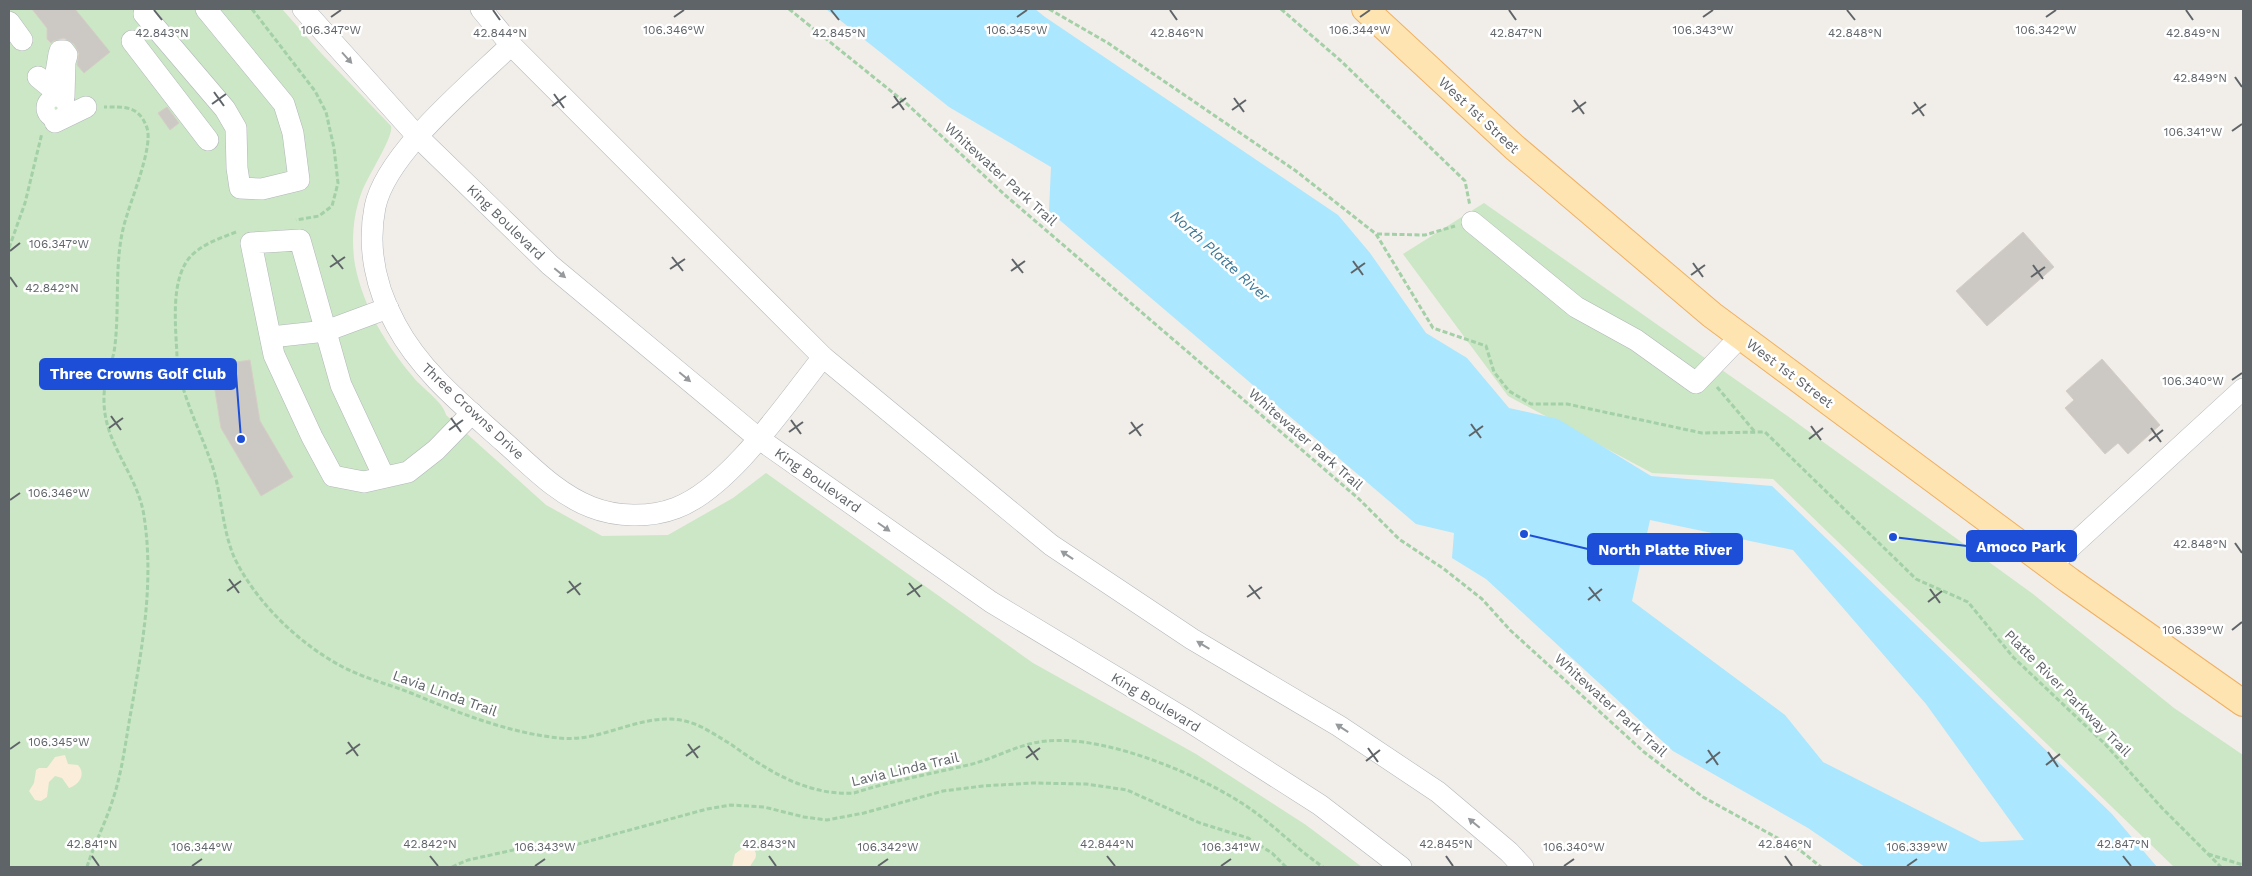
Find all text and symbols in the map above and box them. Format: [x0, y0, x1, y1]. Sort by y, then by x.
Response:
text: 106.347°W [301, 23, 362, 37]
text: 106.346°W [643, 23, 705, 37]
text: 106.345°W [987, 23, 1048, 37]
text: 106.344°W [1329, 23, 1391, 37]
text: 106.343°W [1672, 23, 1734, 37]
text: 106.342°W [2015, 23, 2077, 37]
text: 42.843°N [135, 26, 189, 40]
text: 42.844°N [473, 26, 527, 40]
text: 42.845°N [812, 26, 866, 40]
text: 42.846°N [1150, 26, 1204, 40]
text: 42.847°N [1490, 26, 1542, 40]
text: 42.848°N [1828, 26, 1882, 40]
text: 42.849°N [2166, 26, 2220, 40]
one-way arrow [341, 52, 353, 64]
text: 42.849°N [2173, 71, 2227, 85]
street label: West 1st Street [1435, 74, 1523, 157]
street label: Whitewater Park Trail [941, 119, 1061, 229]
text: 106.341°W [2164, 125, 2223, 139]
street label: King Boulevard [464, 181, 548, 263]
water label: North Platte River [1166, 207, 1274, 306]
text: 106.347°W [29, 237, 90, 251]
one-way arrow [554, 267, 566, 278]
text: 42.842°N [25, 281, 79, 295]
street label: West 1st Street [1743, 335, 1837, 411]
callout: Three Crowns Golf Club [40, 359, 236, 389]
street label: Three Crowns Drive [419, 359, 527, 463]
text: Three Crowns Golf Club [50, 365, 226, 383]
one-way arrow [678, 371, 690, 383]
text: 106.340°W [2162, 374, 2224, 388]
street label: Whitewater Park Trail [1246, 385, 1367, 493]
street label: King Boulevard [772, 444, 864, 516]
text: 106.346°W [28, 486, 90, 500]
one-way arrow [877, 522, 891, 532]
callout: Amoco Park [1967, 531, 2076, 561]
callout: North Platte River [1588, 534, 1742, 564]
text: 42.848°N [2173, 537, 2227, 551]
text: Amoco Park [1976, 538, 2066, 556]
text: North Platte River [1598, 541, 1732, 559]
one-way arrow [1061, 550, 1074, 560]
text: 106.339°W [2162, 623, 2224, 637]
street label: Platte River Parkway Trail [2002, 627, 2135, 760]
one-way arrow [1196, 641, 1209, 650]
street label: Whitewater Park Trail [1551, 650, 1671, 760]
street label: Lavia Linda Trail [391, 667, 500, 720]
street label: King Boulevard [1108, 669, 1204, 735]
one-way arrow [1336, 724, 1349, 733]
text: 106.345°W [29, 735, 90, 749]
street label: Lavia Linda Trail [850, 749, 961, 789]
one-way arrow [1468, 817, 1481, 828]
text: 42.841°N [66, 837, 118, 851]
text: 42.842°N [403, 837, 457, 851]
text: 42.843°N [742, 837, 796, 851]
text: 42.844°N [1080, 837, 1134, 851]
text: 42.845°N [1419, 837, 1473, 851]
text: 42.846°N [1758, 837, 1812, 851]
text: 42.847°N [2097, 837, 2149, 851]
text: 106.344°W [171, 840, 233, 854]
text: 106.343°W [514, 840, 576, 854]
text: 106.342°W [857, 840, 919, 854]
text: 106.341°W [1202, 840, 1261, 854]
text: 106.340°W [1543, 840, 1605, 854]
text: 106.339°W [1886, 840, 1948, 854]

